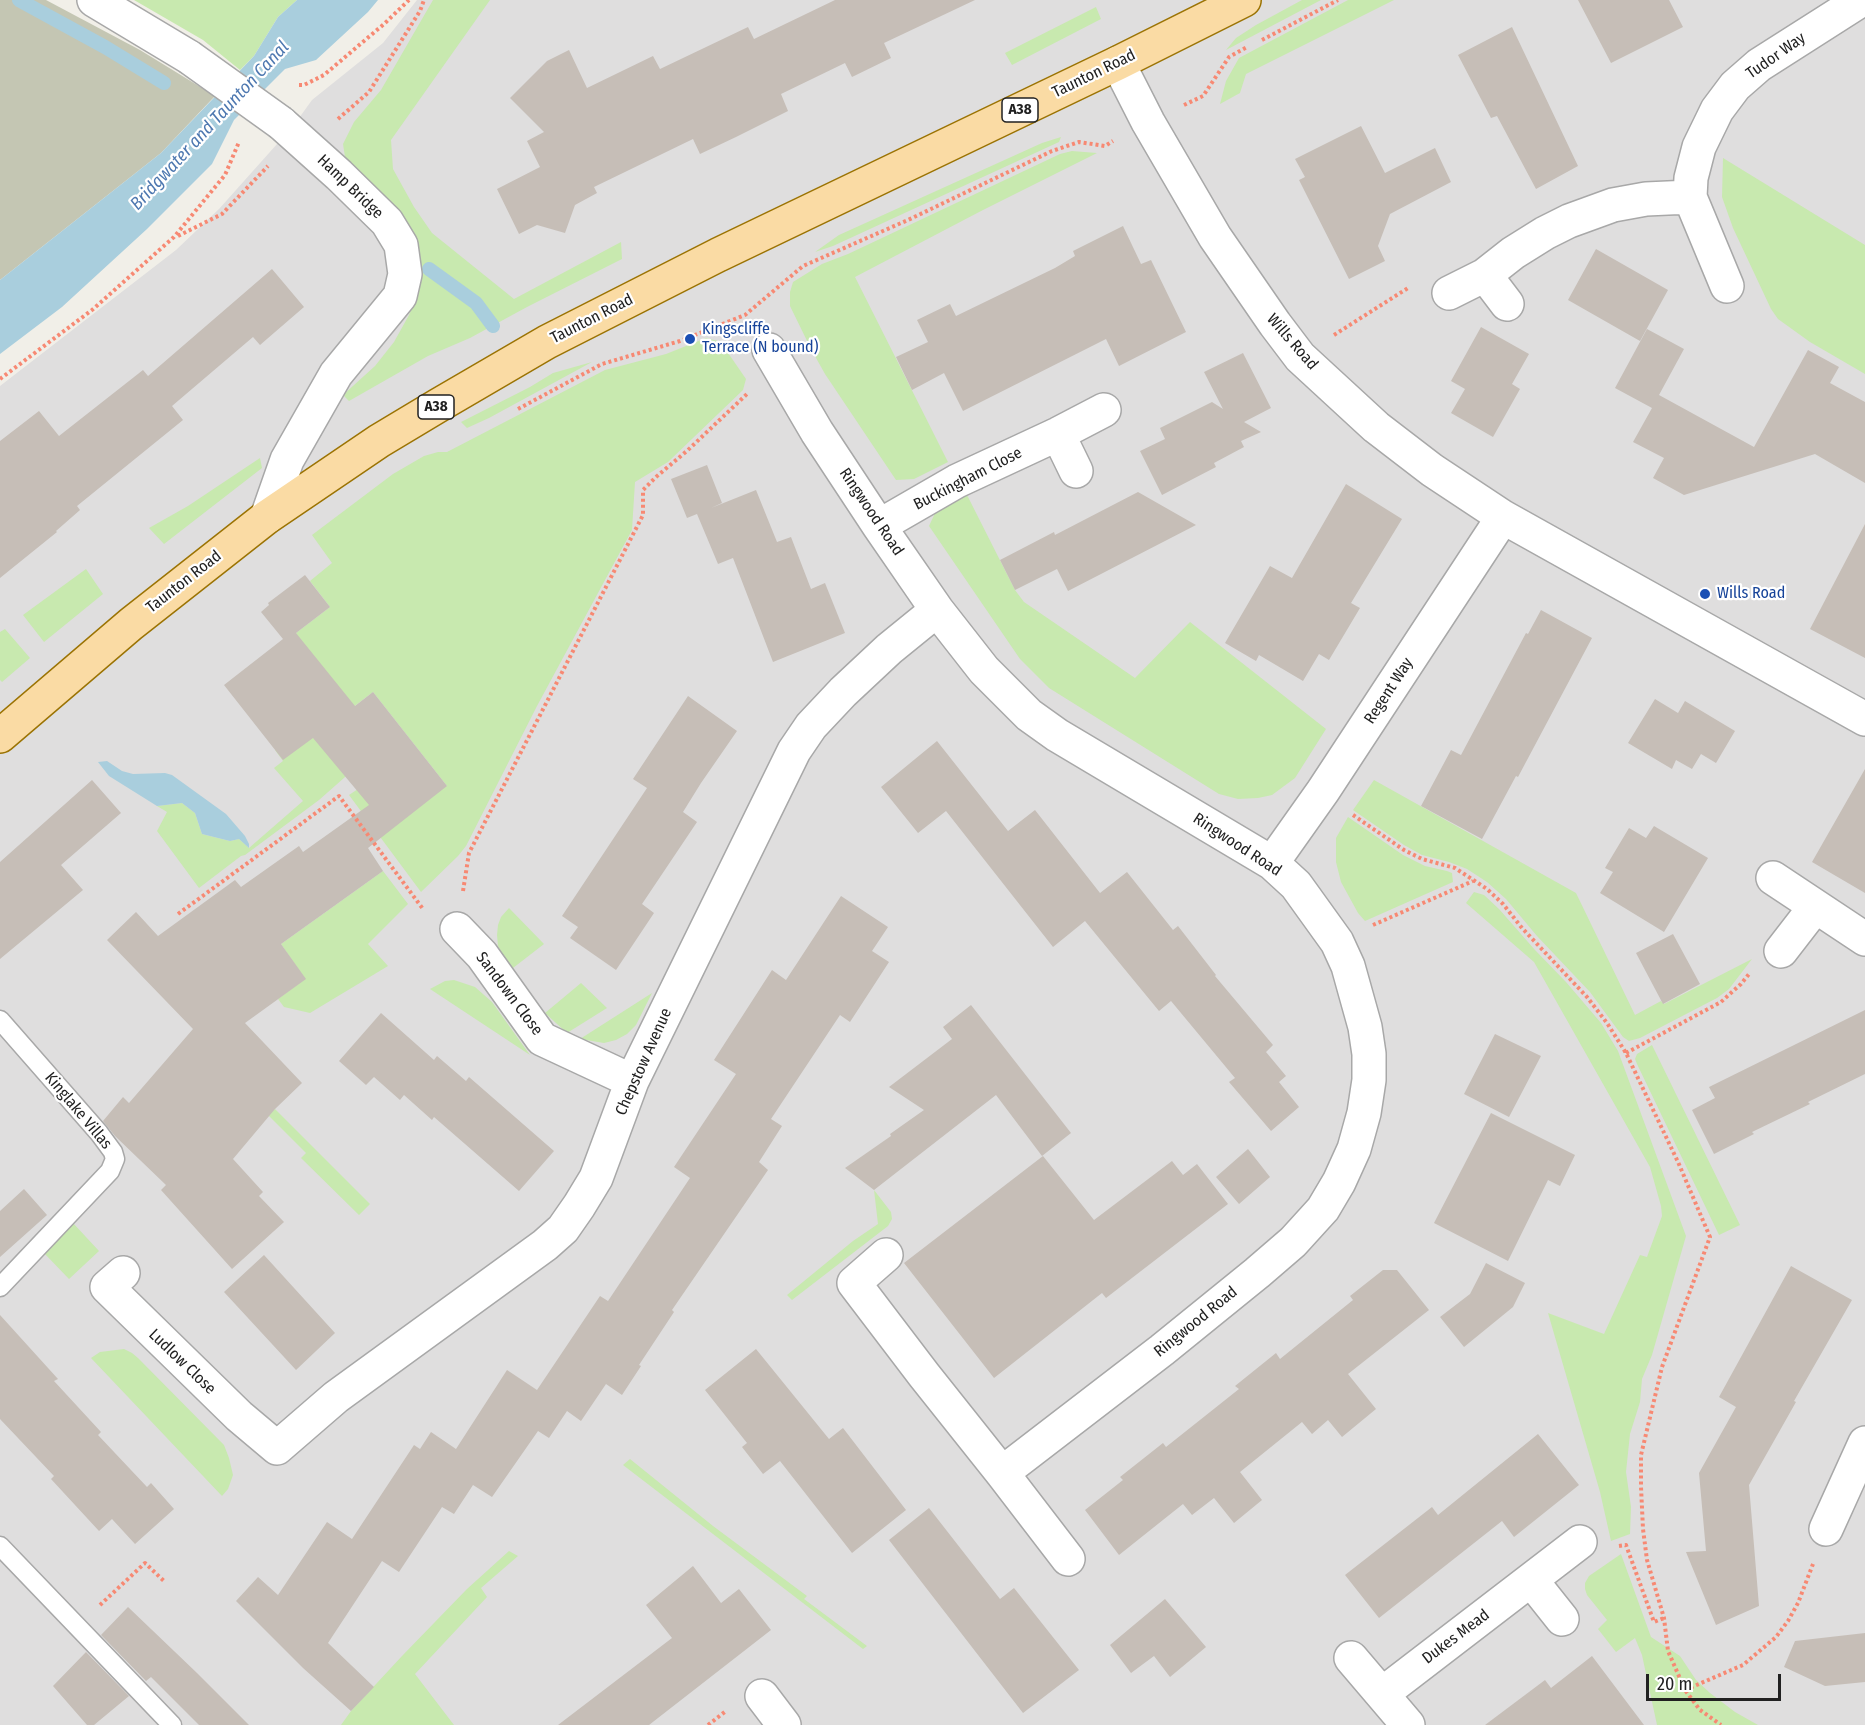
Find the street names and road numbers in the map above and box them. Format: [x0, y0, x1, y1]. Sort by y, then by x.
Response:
street label: Tudor Way [1743, 29, 1809, 83]
street label: Taunton Road [1049, 46, 1139, 102]
road number: A38 [1002, 98, 1038, 122]
street label: Hamp Bridge [313, 151, 387, 223]
street label: Taunton Road [548, 290, 636, 348]
street label: Wills Road [1262, 310, 1322, 374]
road number: A38 [418, 395, 454, 419]
street label: Buckingham Close [911, 443, 1025, 515]
street label: Ringwood Road [835, 465, 907, 559]
street label: Taunton Road [143, 547, 225, 617]
street label: Regent Way [1360, 654, 1418, 728]
street label: Ringwood Road [1189, 809, 1285, 881]
street label: Sandown Close [472, 949, 546, 1039]
street label: Chepstow Avenue [612, 1005, 676, 1119]
street label: Kinglake Villas [40, 1069, 116, 1153]
street label: Ringwood Road [1151, 1283, 1241, 1361]
street label: Ludlow Close [144, 1325, 220, 1399]
street label: Dukes Mead [1419, 1606, 1493, 1668]

